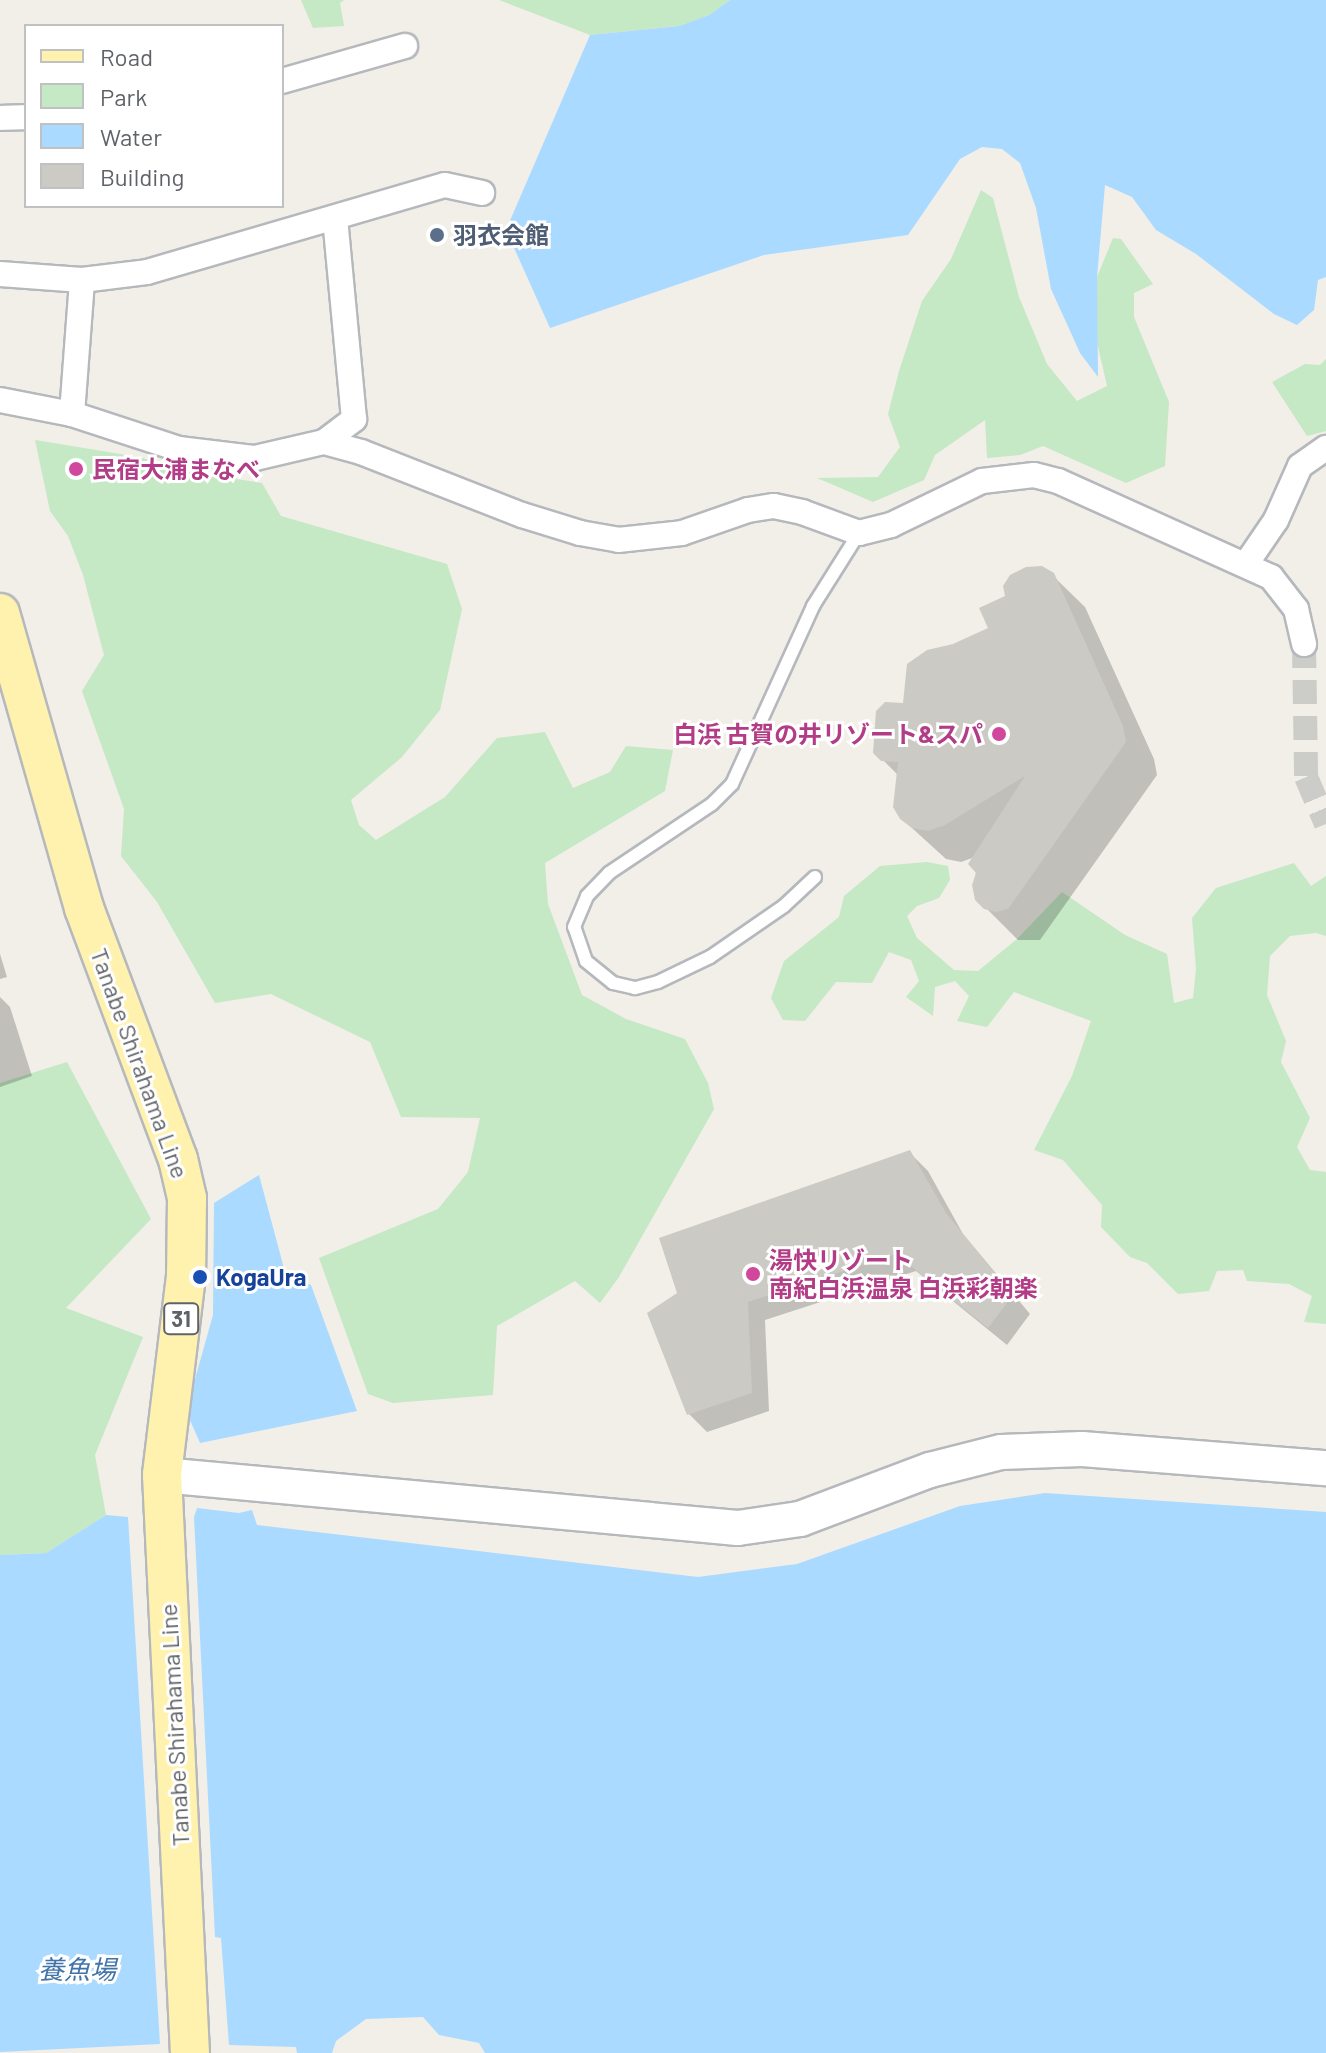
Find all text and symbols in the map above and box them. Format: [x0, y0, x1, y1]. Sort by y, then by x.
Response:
legend [24, 24, 284, 208]
text: Road [100, 42, 153, 71]
text: Park [100, 82, 147, 111]
text: Water [100, 122, 162, 151]
text: Building [100, 162, 184, 191]
place label: 羽衣会館 [453, 221, 549, 249]
marker: 羽衣会館 [428, 226, 446, 244]
place label: 民宿大浦まなべ [92, 455, 260, 483]
marker: 民宿大浦まなべ [67, 460, 85, 478]
place label: 白浜 古賀の井リゾート&スパ [673, 720, 983, 748]
marker: 白浜 古賀の井リゾート&スパ [990, 725, 1008, 743]
street label: Tanabe Shirahama Line [85, 944, 195, 1182]
place label: 湯快リゾート 南紀白浜温泉 白浜彩朝楽 [769, 1246, 1038, 1302]
place label: KogaUra [216, 1263, 306, 1291]
marker: 湯快リゾート 南紀白浜温泉 白浜彩朝楽 [744, 1265, 762, 1283]
marker: KogaUra [191, 1268, 209, 1286]
road number: 31 [163, 1301, 199, 1337]
street label: Tanabe Shirahama Line [153, 1603, 195, 1847]
water label: 養魚場 [38, 1953, 116, 1985]

